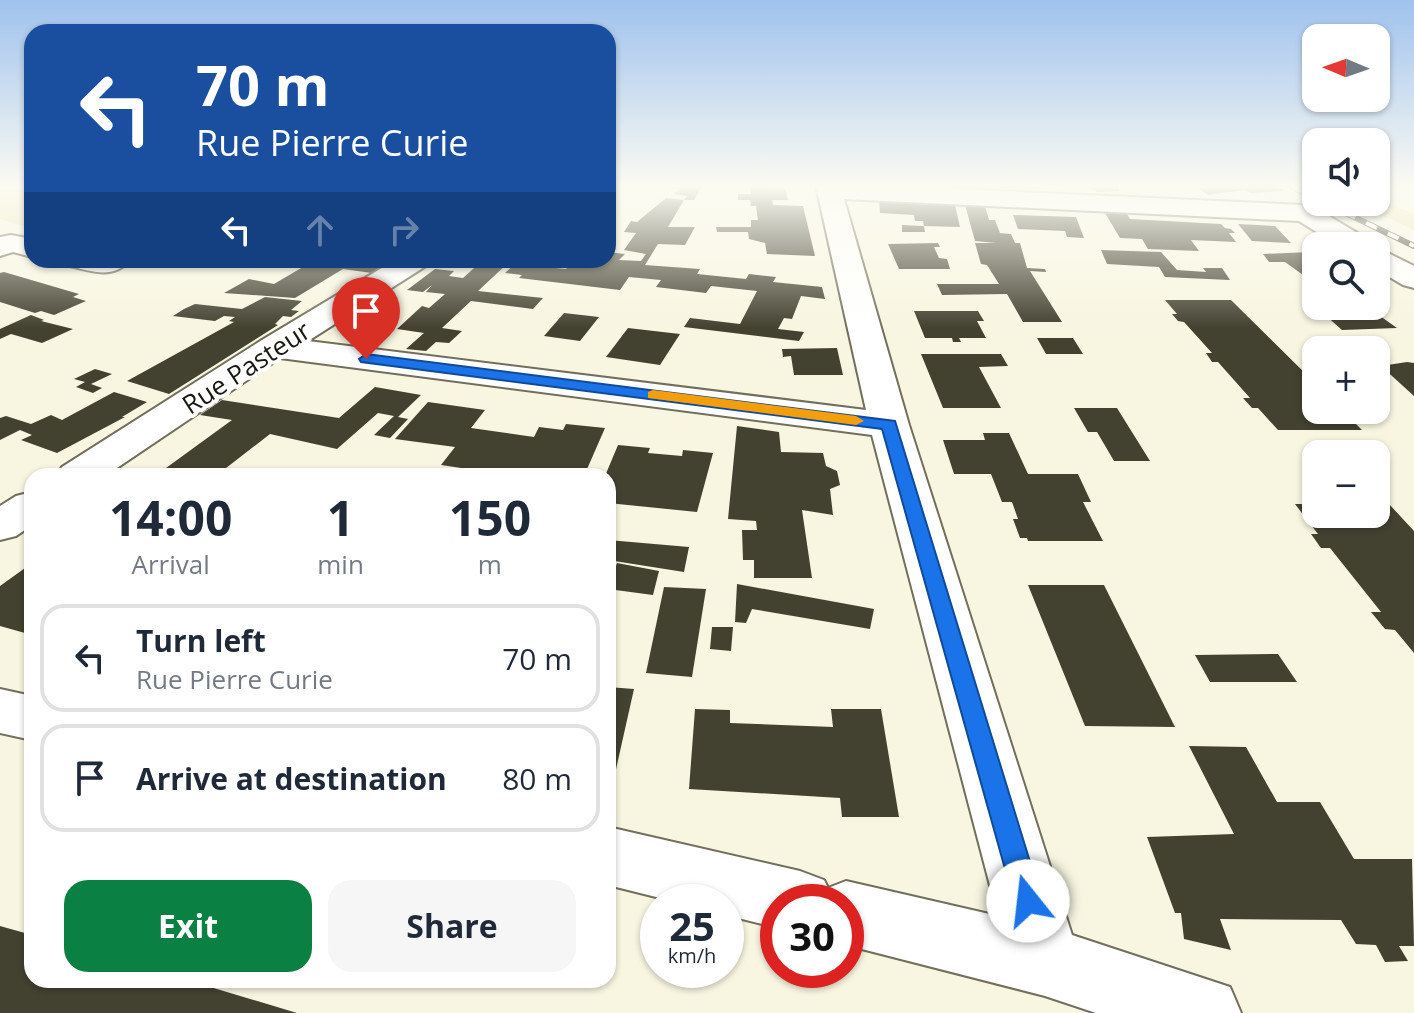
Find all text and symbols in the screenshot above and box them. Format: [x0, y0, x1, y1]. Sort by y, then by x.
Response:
north arrow [1302, 24, 1390, 112]
map controls [1302, 24, 1390, 528]
text: 70 m [196, 46, 330, 122]
icon: left [64, 56, 168, 160]
text: Rue Pierre Curie [196, 118, 469, 167]
button: sound [1302, 128, 1390, 216]
icon: left [214, 208, 258, 252]
icon: ahead [298, 208, 342, 252]
icon: right [382, 208, 426, 252]
button: search [1302, 232, 1390, 320]
pin [332, 277, 400, 359]
icon: arrive [344, 289, 388, 333]
street label: Rue Pasteur [175, 312, 317, 422]
button: + [1302, 336, 1390, 424]
button: − [1302, 440, 1390, 528]
text: 14:00 [109, 485, 232, 550]
text: 1 [327, 485, 354, 550]
text: 150 [449, 485, 531, 550]
text: Arrival [131, 546, 210, 582]
text: min [317, 546, 364, 582]
text: m [478, 546, 502, 582]
text: Turn left [136, 620, 266, 661]
icon: left [68, 636, 112, 680]
text: 70 m [502, 638, 572, 679]
text: Rue Pierre Curie [136, 661, 333, 697]
icon: arrive [68, 756, 112, 800]
text: Arrive at destination [136, 758, 447, 799]
text: 80 m [502, 758, 572, 799]
position arrow [986, 859, 1070, 943]
button: Exit [64, 880, 312, 972]
button: Share [328, 880, 576, 972]
speed limit sign: 30 [760, 884, 864, 988]
text: 25 [669, 898, 715, 953]
text: km/h [668, 942, 716, 969]

